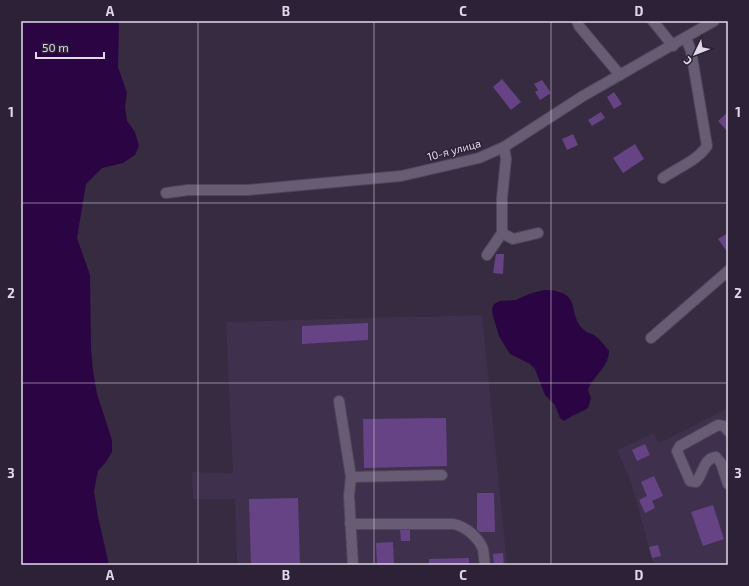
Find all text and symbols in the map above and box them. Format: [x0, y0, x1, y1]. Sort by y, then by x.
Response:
text: A [106, 3, 115, 19]
text: B [282, 3, 290, 19]
text: C [459, 3, 467, 19]
text: D [635, 3, 644, 19]
scale bar [36, 34, 104, 60]
north arrow [675, 34, 715, 74]
text: 50 m [42, 40, 69, 54]
text: С [680, 54, 694, 68]
text: 1 [8, 104, 14, 120]
text: 1 [735, 104, 741, 120]
street label: 10-я улица [426, 136, 482, 164]
text: 2 [7, 285, 15, 301]
text: 2 [734, 285, 742, 301]
text: 3 [7, 465, 15, 481]
text: 3 [734, 465, 742, 481]
text: A [106, 567, 115, 583]
text: B [282, 567, 290, 583]
text: C [459, 567, 467, 583]
text: D [635, 567, 644, 583]

